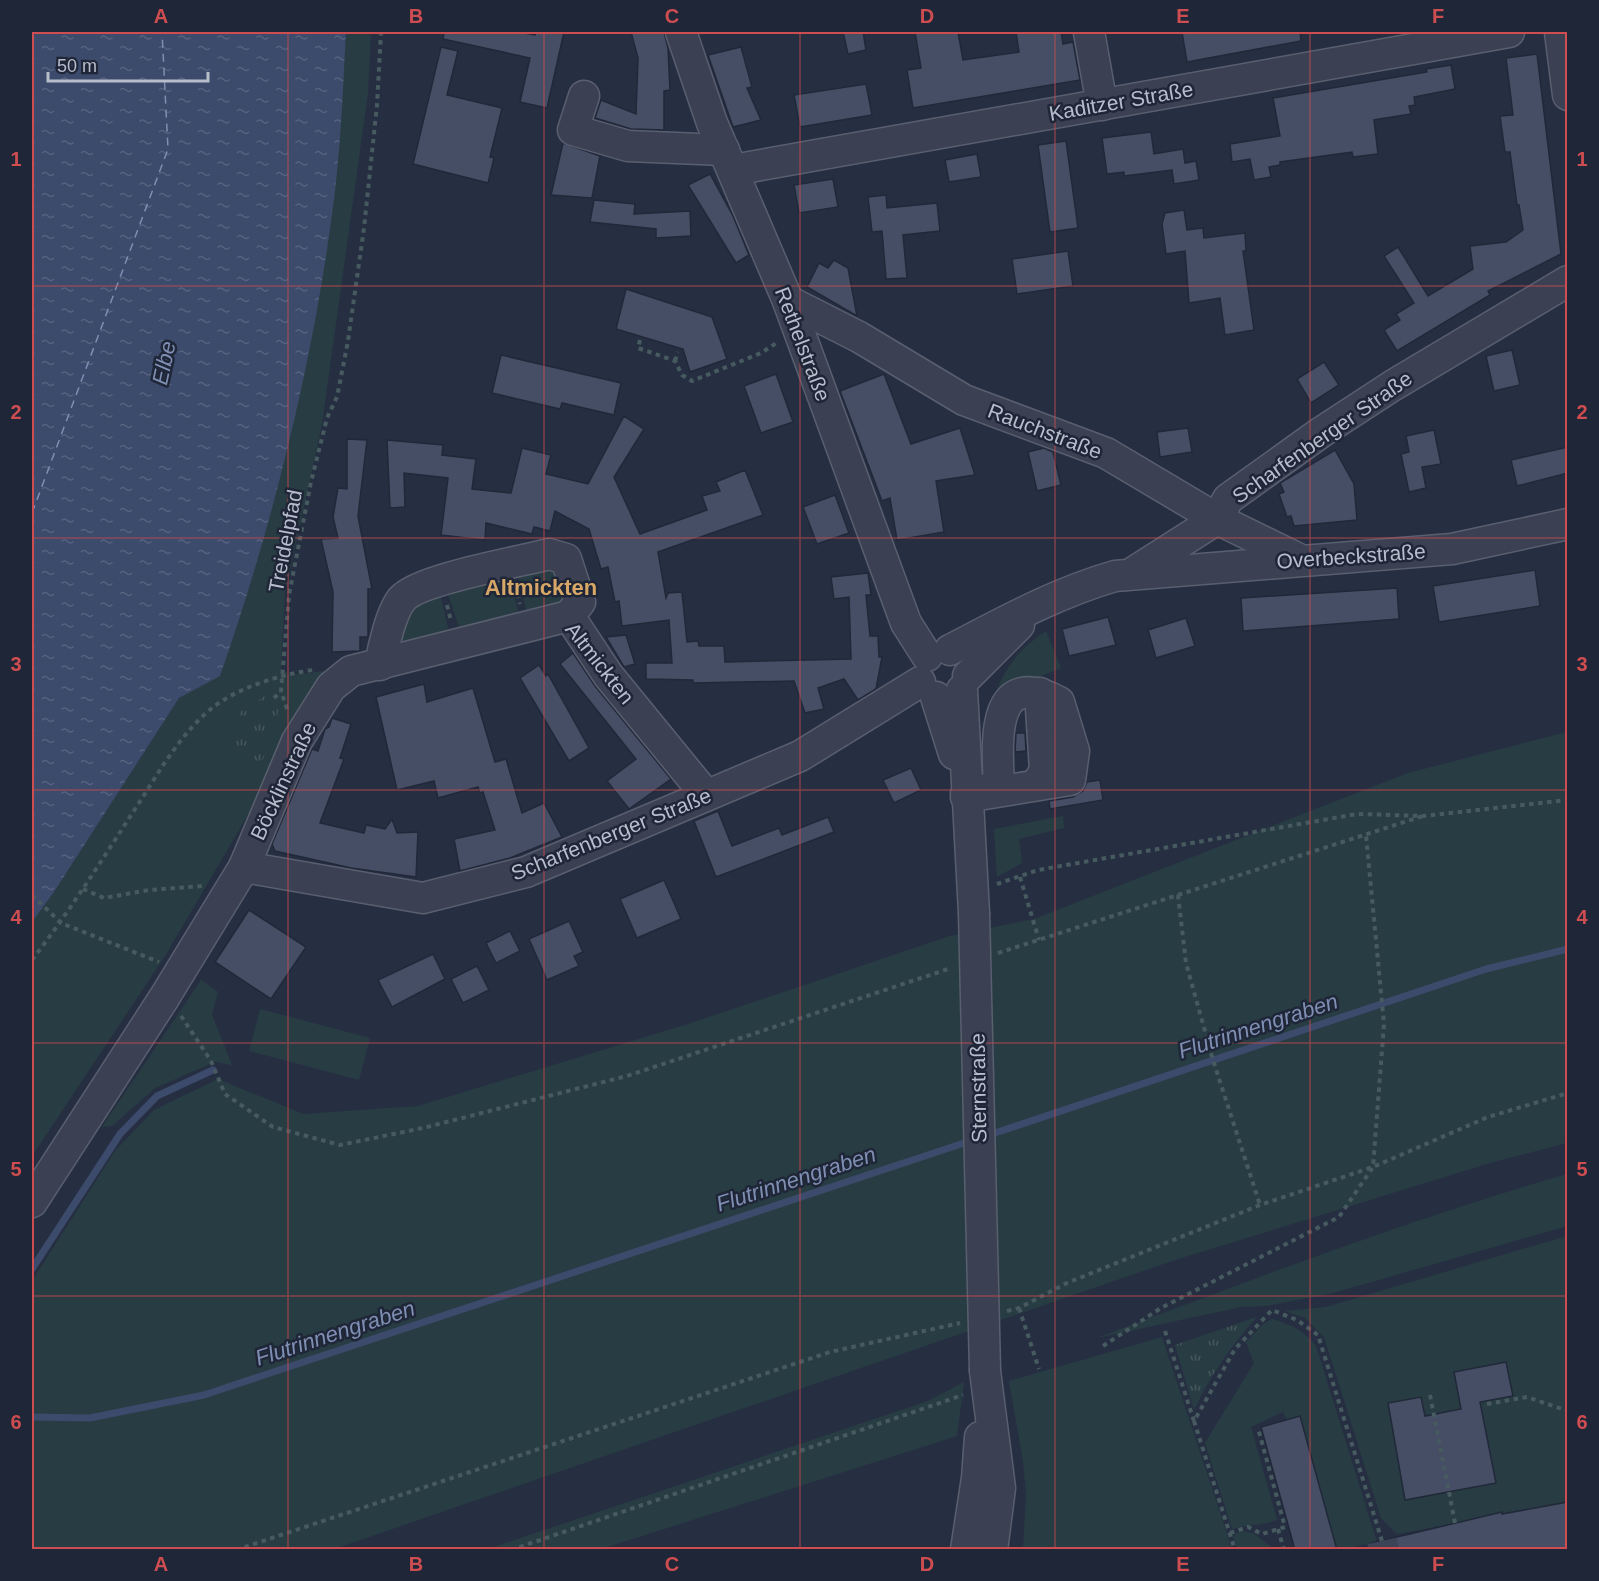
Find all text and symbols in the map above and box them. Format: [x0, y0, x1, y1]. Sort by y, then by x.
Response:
text: A [154, 5, 168, 27]
text: B [409, 5, 423, 27]
text: C [665, 5, 679, 27]
text: D [920, 5, 934, 27]
text: E [1176, 5, 1190, 27]
text: F [1432, 5, 1444, 27]
scale bar [48, 45, 208, 83]
text: 50 m [57, 56, 97, 76]
street label: Kaditzer Straße [1047, 77, 1195, 125]
text: 1 [10, 148, 22, 170]
text: 1 [1576, 148, 1588, 170]
street label: Rethelstraße [771, 284, 835, 404]
water label: Elbe [147, 339, 181, 387]
street label: Scharfenberger Straße [1228, 366, 1416, 508]
street label: Rauchstraße [985, 399, 1105, 463]
text: 2 [10, 401, 22, 423]
text: 2 [1576, 401, 1588, 423]
street label: Treidelpfad [264, 488, 306, 594]
street label: Overbeckstraße [1276, 539, 1426, 573]
district label: Altmickten [485, 575, 597, 600]
street label: Altmickten [561, 618, 639, 708]
text: 3 [10, 653, 22, 675]
text: 3 [1576, 653, 1588, 675]
street label: Böcklinstraße [246, 718, 320, 844]
street label: Scharfenberger Straße [508, 783, 714, 885]
text: 4 [10, 906, 22, 928]
text: 4 [1576, 906, 1588, 928]
water label: Flutrinnengraben [1175, 988, 1341, 1064]
street label: Sternstraße [966, 1033, 990, 1143]
water label: Flutrinnengraben [713, 1141, 879, 1217]
text: 5 [10, 1158, 22, 1180]
text: 5 [1576, 1158, 1588, 1180]
water label: Flutrinnengraben [252, 1295, 418, 1371]
text: 6 [10, 1411, 22, 1433]
text: 6 [1576, 1411, 1588, 1433]
text: A [154, 1553, 168, 1575]
text: B [409, 1553, 423, 1575]
text: C [665, 1553, 679, 1575]
text: D [920, 1553, 934, 1575]
text: E [1176, 1553, 1190, 1575]
text: F [1432, 1553, 1444, 1575]

